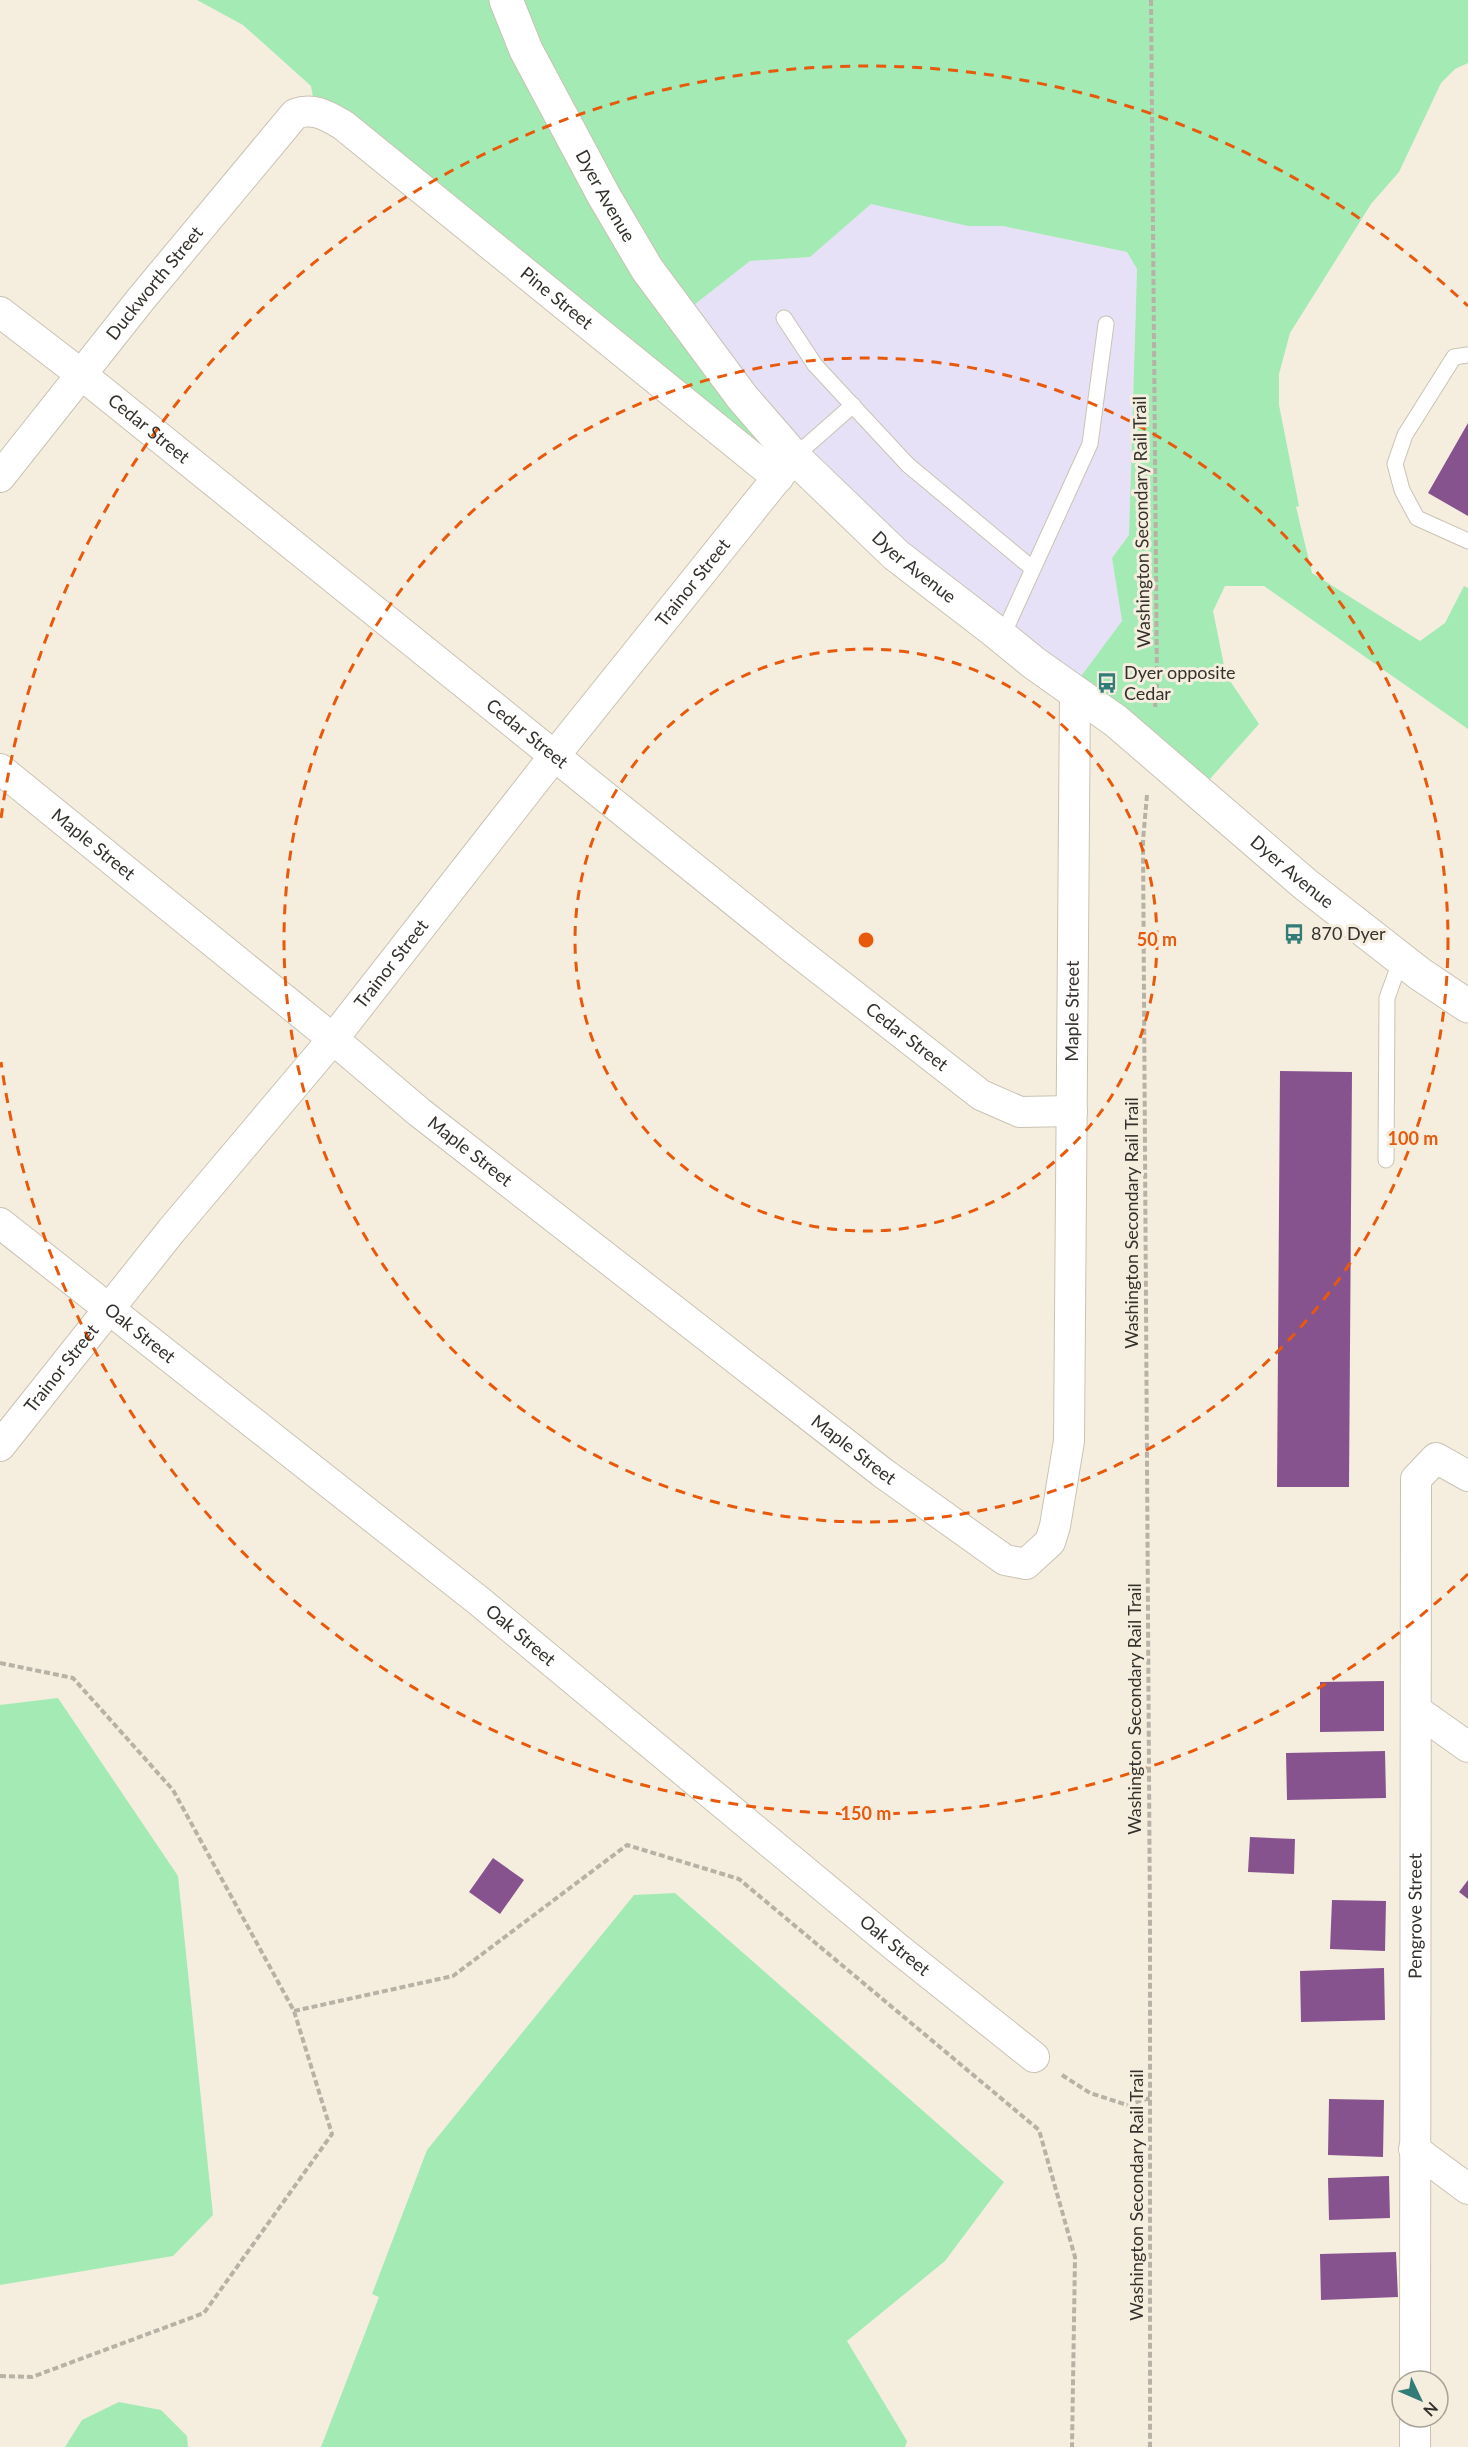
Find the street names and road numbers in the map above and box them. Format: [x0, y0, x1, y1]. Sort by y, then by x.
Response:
street label: Dyer Avenue [571, 146, 641, 246]
street label: Duckworth Street [101, 221, 207, 344]
street label: Pine Street [517, 262, 598, 334]
street label: Cedar Street [104, 388, 195, 468]
street label: Washington Secondary Rail Trail [1128, 396, 1154, 648]
street label: Dyer Avenue [868, 526, 961, 607]
street label: Trainor Street [650, 533, 735, 631]
street label: Cedar Street [482, 693, 573, 773]
street label: Maple Street [48, 803, 141, 885]
street label: Dyer Avenue [1246, 830, 1339, 912]
street label: Trainor Street [349, 914, 433, 1012]
street label: Maple Street [1060, 960, 1083, 1062]
street label: Cedar Street [862, 997, 953, 1076]
street label: Washington Secondary Rail Trail [1120, 1097, 1142, 1349]
street label: Maple Street [424, 1111, 518, 1191]
street label: Oak Street [100, 1298, 181, 1368]
street label: Trainor Street [19, 1319, 103, 1417]
street label: Maple Street [807, 1409, 901, 1489]
street label: Washington Secondary Rail Trail [1123, 1583, 1145, 1835]
street label: Oak Street [482, 1599, 561, 1670]
street label: Pengrove Street [1403, 1852, 1426, 1979]
street label: Oak Street [856, 1910, 935, 1980]
street label: Washington Secondary Rail Trail [1125, 2069, 1147, 2321]

